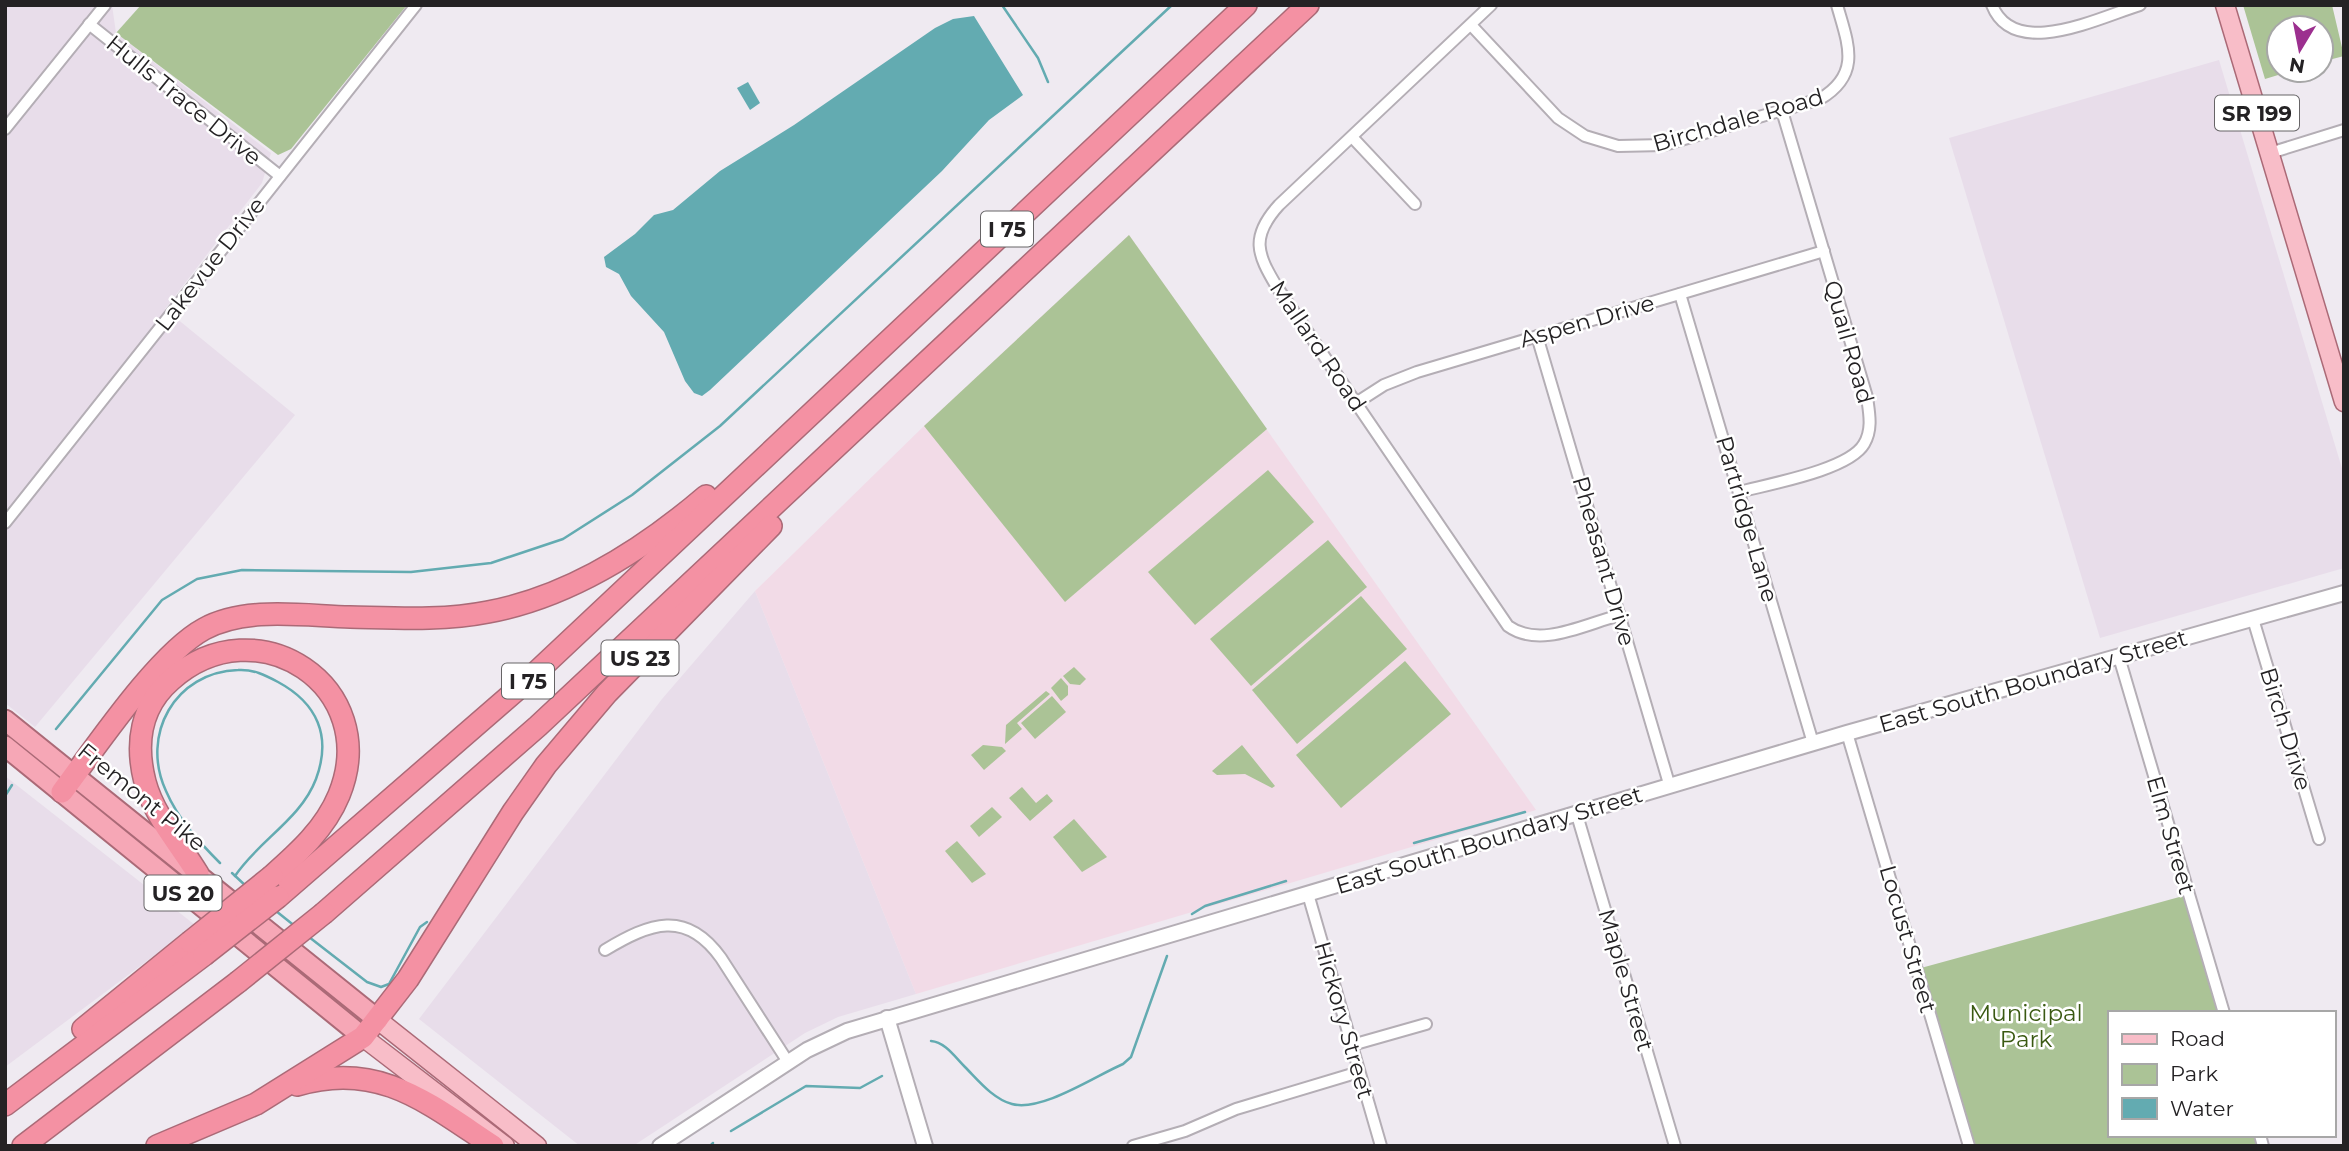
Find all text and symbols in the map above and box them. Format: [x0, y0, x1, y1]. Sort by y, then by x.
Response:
north arrow [2265, 14, 2335, 84]
street label: Hulls Trace Drive [101, 29, 267, 171]
text: N [2288, 53, 2307, 78]
street label: Birchdale Road [1649, 82, 1827, 158]
road number: SR 199 [2215, 96, 2299, 130]
street label: Lakevue Drive [149, 191, 271, 337]
road number: I 75 [981, 212, 1033, 246]
street label: Mallard Road [1264, 275, 1372, 417]
street label: Quail Road [1818, 277, 1880, 407]
street label: Aspen Drive [1516, 288, 1658, 354]
street label: Partridge Lane [1710, 433, 1784, 605]
street label: Pheasant Drive [1566, 473, 1642, 649]
street label: East South Boundary Street [1876, 624, 2190, 738]
road number: US 23 [602, 640, 678, 676]
road number: I 75 [502, 664, 554, 698]
street label: Birch Drive [2254, 664, 2318, 794]
street label: Fremont Pike [72, 737, 212, 857]
street label: Elm Street [2141, 773, 2201, 897]
street label: East South Boundary Street [1332, 780, 1646, 900]
street label: Locust Street [1874, 862, 1942, 1016]
road number: US 20 [144, 876, 222, 910]
street label: Maple Street [1592, 906, 1660, 1054]
street label: Hickory Street [1308, 938, 1380, 1102]
park label: Municipal Park [1969, 999, 2083, 1053]
legend [2108, 1011, 2335, 1137]
text: Road [2170, 1026, 2225, 1051]
text: Park [2170, 1061, 2218, 1086]
text: Water [2170, 1096, 2234, 1121]

